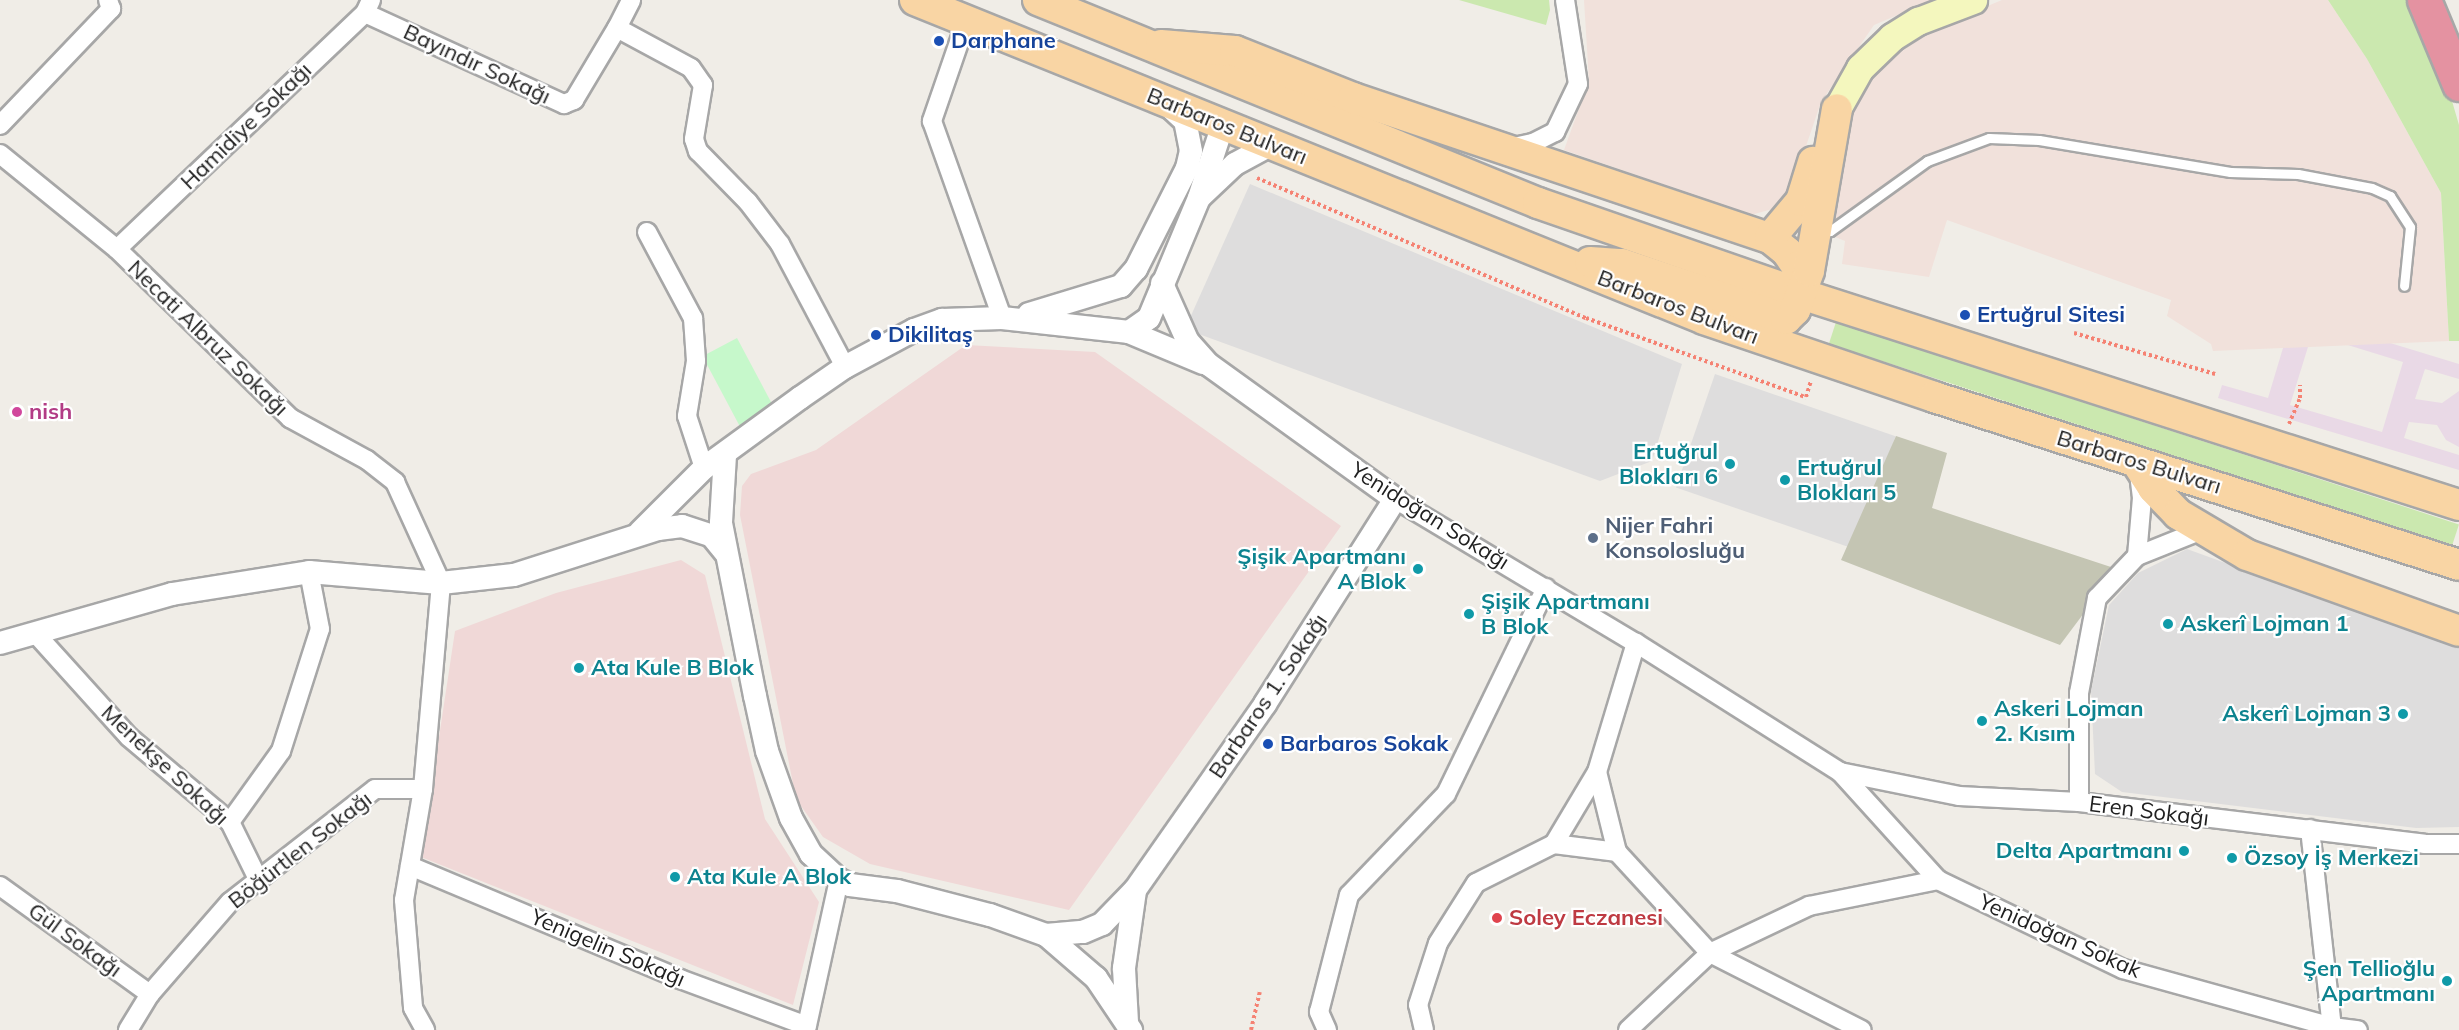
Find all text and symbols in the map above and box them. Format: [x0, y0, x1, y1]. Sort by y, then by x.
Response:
street label: Bayındır Sokağı [399, 18, 555, 110]
place label: Darphane [951, 28, 1056, 54]
marker: Darphane [932, 34, 946, 48]
street label: Hamidiye Sokağı [175, 57, 317, 195]
street label: Barbaros Bulvarı [1143, 82, 1311, 170]
street label: Necati Albruz Sokağı [122, 255, 294, 421]
street label: Barbaros Bulvarı [1594, 264, 1762, 350]
place label: Ertuğrul Sitesi [1977, 302, 2125, 328]
marker: Ertuğrul Sitesi [1958, 308, 1972, 322]
place label: Dikilitaş [888, 322, 973, 348]
marker: Dikilitaş [869, 328, 883, 342]
place label: nish [29, 399, 72, 425]
marker: nish [10, 405, 24, 419]
street label: Barbaros Bulvarı [2054, 424, 2224, 500]
place label: Ertuğrul Blokları 6 [1619, 438, 1718, 490]
place label: Ertuğrul Blokları 5 [1797, 454, 1896, 506]
street label: Yenidoğan Sokağı [1346, 457, 1514, 575]
marker: Ertuğrul Blokları 6 [1723, 457, 1737, 471]
marker: Ertuğrul Blokları 5 [1778, 473, 1792, 487]
place label: Nijer Fahri Konsolosluğu [1605, 512, 1745, 564]
marker: Nijer Fahri Konsolosluğu [1586, 531, 1600, 545]
place label: Şişik Apartmanı A Blok [1237, 543, 1406, 594]
marker: Şişik Apartmanı A Blok [1411, 562, 1425, 576]
place label: Şişik Apartmanı B Blok [1481, 588, 1650, 640]
marker: Şişik Apartmanı B Blok [1462, 607, 1476, 621]
street label: Barbaros 1. Sokağı [1203, 609, 1333, 783]
place label: Askerî Lojman 1 [2180, 611, 2349, 637]
marker: Askerî Lojman 1 [2161, 617, 2175, 631]
place label: Ata Kule B Blok [591, 655, 754, 681]
marker: Ata Kule B Blok [572, 661, 586, 675]
place label: Askeri Lojman 2. Kısım [1994, 695, 2143, 746]
street label: Menekşe Sokağı [96, 699, 234, 831]
place label: Askerî Lojman 3 [2222, 701, 2391, 727]
marker: Askerî Lojman 3 [2396, 707, 2410, 721]
marker: Askeri Lojman 2. Kısım [1975, 714, 1989, 728]
place label: Barbaros Sokak [1280, 731, 1448, 757]
marker: Barbaros Sokak [1261, 737, 1275, 751]
street label: Böğürtlen Sokağı [223, 786, 377, 914]
street label: Eren Sokağı [2088, 791, 2210, 831]
place label: Delta Apartmanı [1996, 838, 2172, 864]
marker: Delta Apartmanı [2177, 844, 2191, 858]
place label: Özsoy İş Merkezi [2244, 845, 2419, 871]
marker: Özsoy İş Merkezi [2225, 851, 2239, 865]
place label: Ata Kule A Blok [687, 864, 851, 890]
marker: Ata Kule A Blok [668, 870, 682, 884]
street label: Yenidoğan Sokak [1975, 888, 2145, 984]
street label: Gül Sokağı [23, 897, 127, 983]
street label: Yenigelin Sokağı [527, 904, 689, 992]
place label: Soley Eczanesi [1509, 905, 1663, 931]
marker: Soley Eczanesi [1490, 911, 1504, 925]
place label: Şen Tellioğlu Apartmanı [2303, 955, 2435, 1006]
marker: Şen Tellioğlu Apartmanı [2440, 974, 2454, 988]

